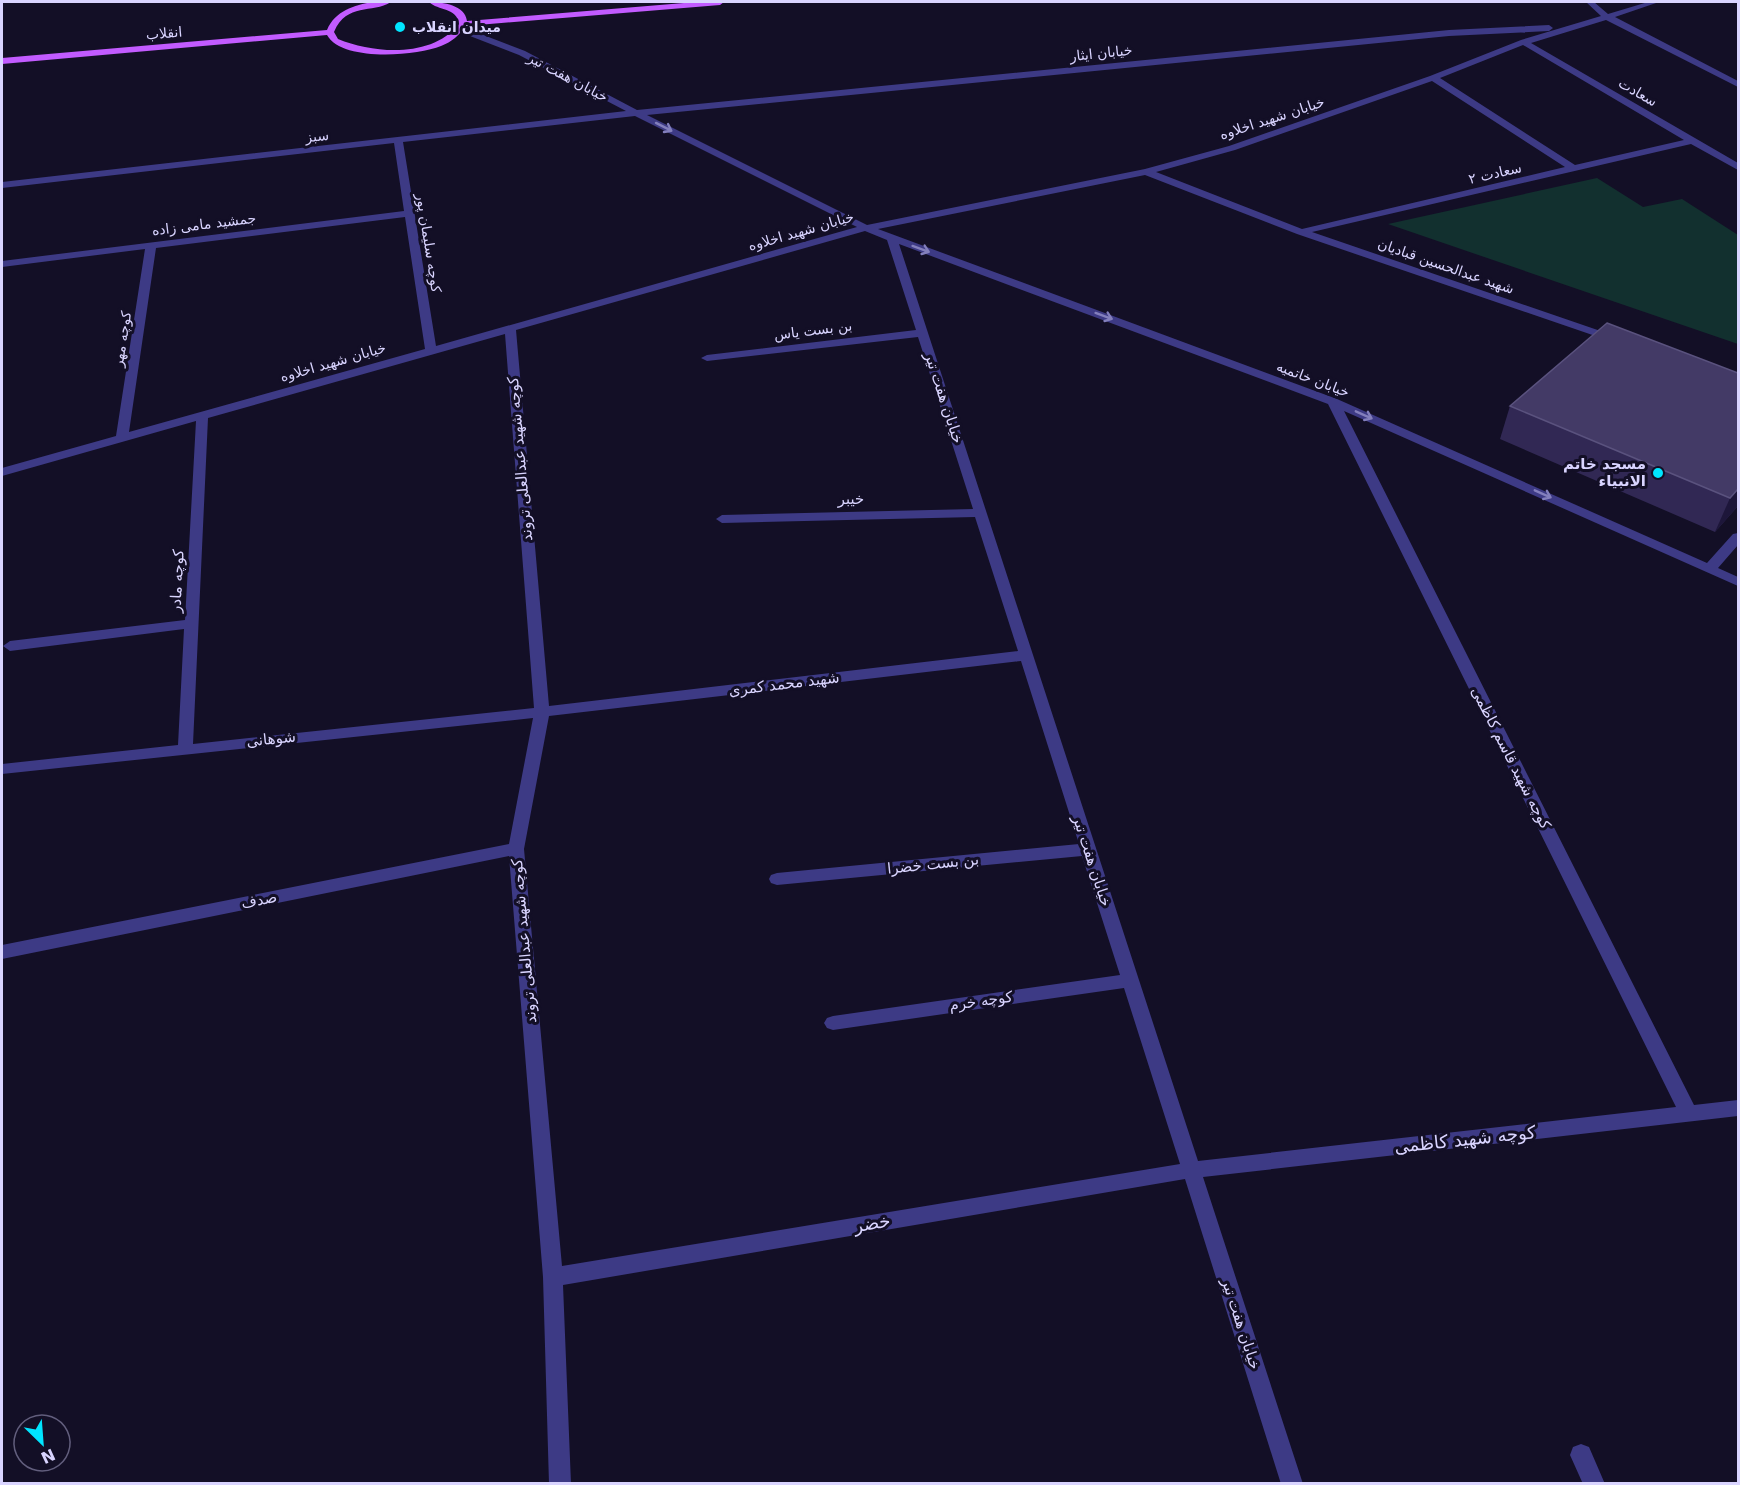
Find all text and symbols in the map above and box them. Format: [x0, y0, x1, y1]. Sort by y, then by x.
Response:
place label: میدان انقلاب [412, 19, 501, 35]
marker: میدان انقلاب [393, 20, 407, 34]
street label: انقلاب [145, 23, 183, 43]
street label: خیابان ایثار [1068, 42, 1133, 65]
street label: خیابان هفت تیر [524, 49, 611, 106]
street label: سعادت [1616, 75, 1660, 109]
street label: خیابان شهید اخلاوه [1218, 94, 1327, 143]
one-way arrow [654, 122, 672, 133]
street label: سبز [303, 127, 330, 146]
street label: سعادت ۲ [1467, 159, 1523, 187]
street label: کوچه سلیمان پور [412, 191, 445, 294]
street label: خیابان شهید اخلاوه [746, 208, 856, 255]
street label: جمشید مامی زاده [151, 210, 257, 239]
street label: شهید عبدالحسین قبادیان [1375, 235, 1516, 298]
one-way arrow [911, 244, 930, 255]
street label: کوچه مهر [110, 310, 135, 369]
one-way arrow [1094, 312, 1112, 323]
street label: بن بست یاس [773, 317, 853, 344]
street label: خیابان شهید اخلاوه [278, 339, 388, 386]
street label: خیابان هفت تیر [920, 349, 967, 446]
street label: خیابان خاتمیه [1274, 358, 1352, 400]
street label: کوچه شهید عبدالعلی تروند [504, 375, 536, 542]
one-way arrow [1355, 410, 1373, 422]
place label: مسجد خاتم الانبیاء [1563, 455, 1646, 490]
marker: مسجد خاتم الانبیاء [1651, 466, 1665, 480]
one-way arrow [1533, 489, 1551, 501]
street label: خیبر [837, 490, 864, 508]
street label: کوچه مادر [166, 548, 188, 614]
street label: شهید محمد کمری [728, 668, 840, 700]
street label: کوچه شهید قاسم کاظمی [1467, 684, 1555, 833]
street label: شوهانی [245, 727, 297, 751]
street label: خیابان هفت تیر [1068, 812, 1115, 909]
street label: بن بست خضرا [886, 850, 980, 878]
street label: کوچه شهید عبدالعلی تروند [508, 857, 540, 1024]
street label: صدف [240, 888, 278, 912]
street label: کوچه خرم [948, 988, 1015, 1014]
street label: کوچه شهید کاظمی [1393, 1121, 1537, 1158]
street label: خضر [851, 1209, 892, 1238]
street label: خیابان هفت تیر [1217, 1275, 1264, 1372]
north arrow [12, 1413, 72, 1473]
text: N [38, 1445, 58, 1468]

